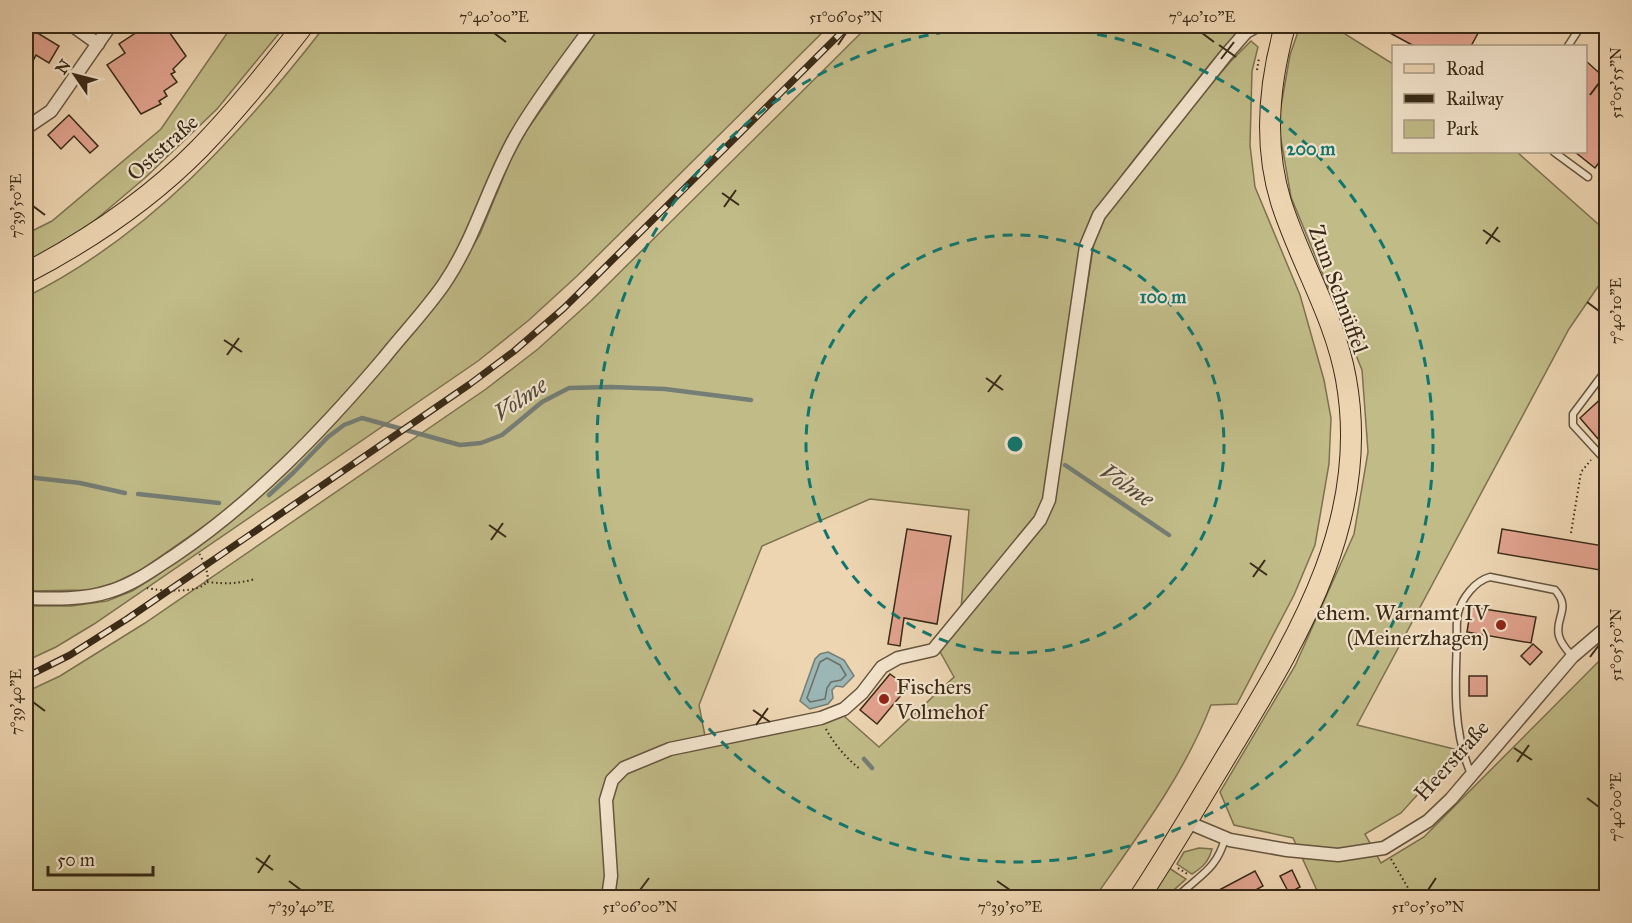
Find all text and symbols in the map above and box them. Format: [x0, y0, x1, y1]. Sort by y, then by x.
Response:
text: 7°40'00"E [459, 8, 529, 26]
text: 51°06'05"N [809, 8, 883, 26]
text: 7°40'10"E [1169, 8, 1236, 26]
north arrow [45, 45, 105, 105]
legend [1392, 45, 1587, 153]
text: 51°05'55"N [1607, 47, 1625, 119]
text: N [51, 55, 75, 78]
text: Road [1446, 58, 1484, 80]
text: Railway [1446, 88, 1504, 110]
street label: Oststraße [121, 108, 204, 186]
text: Park [1446, 118, 1479, 140]
text: 200 m [1287, 138, 1336, 160]
text: 7°39'50"E [7, 173, 25, 238]
street label: Zum Schnüffel [1303, 221, 1374, 357]
text: 7°40'10"E [1607, 277, 1625, 344]
text: 100 m [1140, 286, 1187, 308]
water label: Volme [487, 370, 554, 428]
centre of rings [1005, 434, 1025, 454]
water label: Volme [1094, 456, 1161, 514]
place label: ehem. Warnamt IV (Meinerzhagen) [1317, 599, 1491, 651]
text: 51°05'50"N [1607, 608, 1625, 682]
marker: ehem. Warnamt IV (Meinerzhagen) [1494, 618, 1508, 632]
text: 7°39'40"E [7, 669, 25, 735]
place label: Fischers Volmehof [895, 673, 989, 725]
marker: Fischers Volmehof [877, 692, 891, 706]
street label: Heerstraße [1408, 714, 1495, 806]
text: 7°40'00"E [1607, 772, 1625, 842]
scale bar [48, 839, 153, 877]
text: 50 m [57, 849, 95, 871]
text: 7°39'40"E [268, 898, 334, 916]
text: 51°06'00"N [602, 898, 678, 916]
text: 7°39'50"E [978, 898, 1043, 916]
text: 51°05'50"N [1391, 898, 1465, 916]

